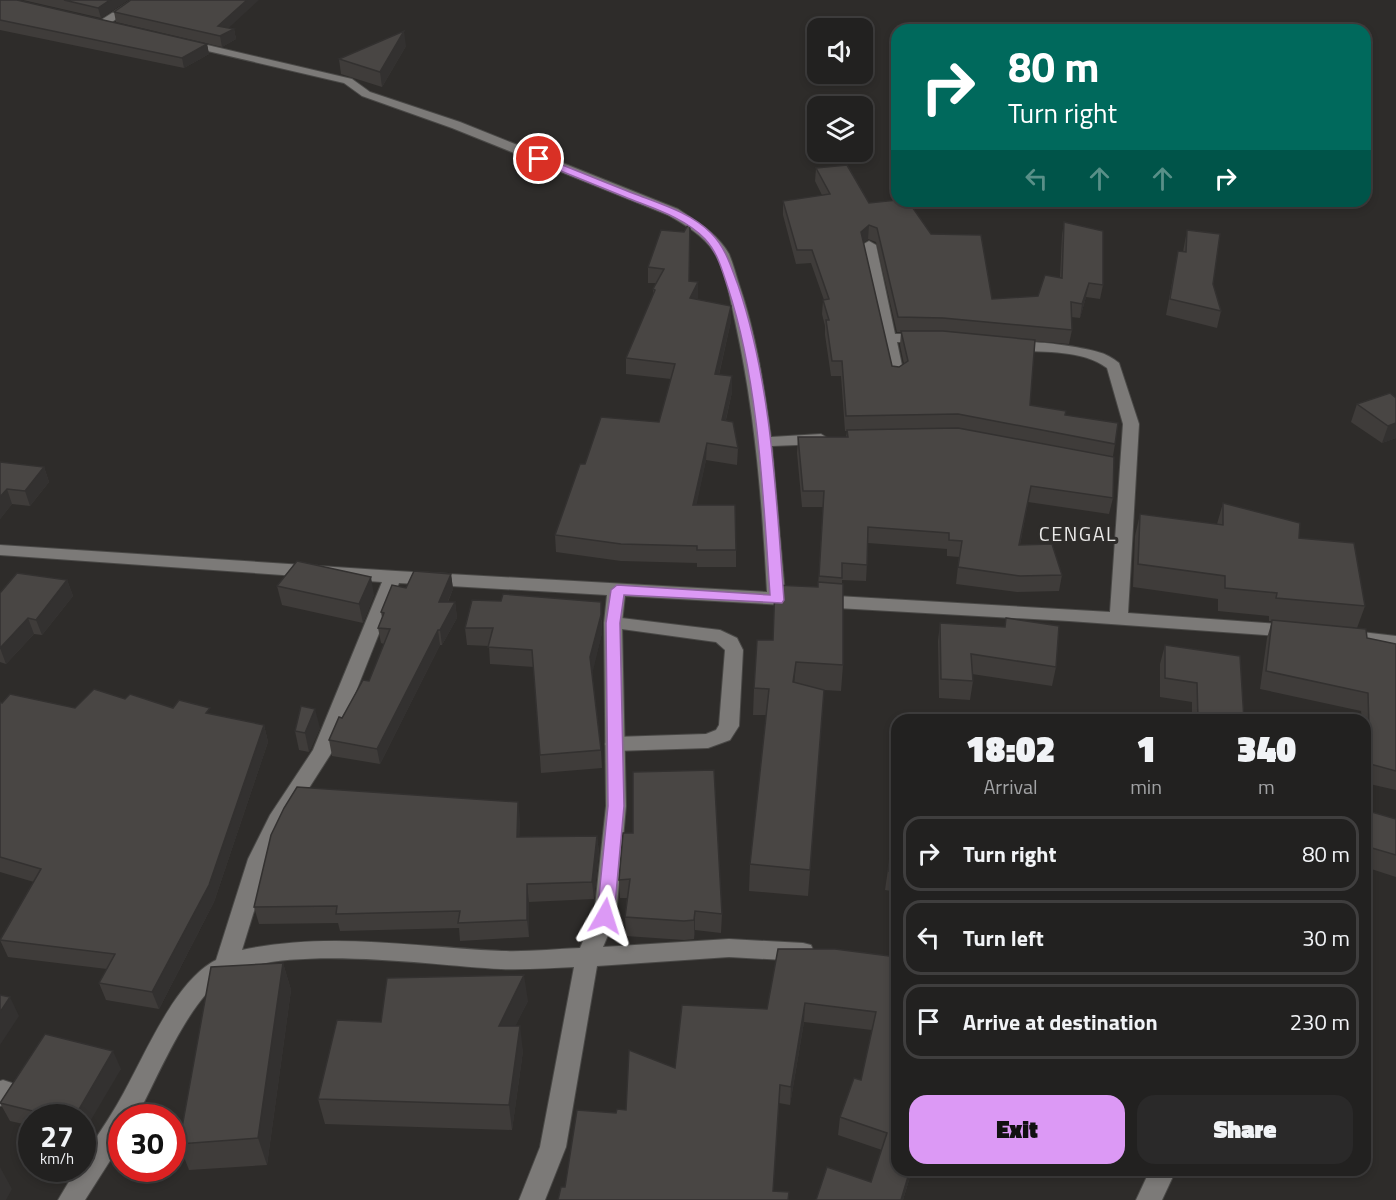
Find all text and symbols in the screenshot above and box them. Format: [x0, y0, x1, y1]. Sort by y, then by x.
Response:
map controls [807, 18, 873, 162]
button: sound [807, 18, 873, 84]
text: 80 m [1008, 34, 1100, 98]
icon: right [909, 48, 987, 126]
text: Turn right [1008, 92, 1117, 133]
button: layers [807, 96, 873, 162]
pin [513, 133, 564, 184]
icon: arrive [522, 142, 555, 175]
icon: left [1020, 162, 1053, 195]
icon: ahead [1083, 162, 1116, 195]
icon: ahead [1146, 162, 1179, 195]
icon: right [1209, 162, 1242, 195]
district label: CENGAL [1039, 518, 1117, 549]
text: 18:02 [966, 721, 1055, 776]
text: 1 [1136, 721, 1156, 776]
text: 340 [1237, 721, 1296, 776]
text: Arrival [983, 771, 1038, 802]
text: min [1130, 771, 1162, 802]
text: m [1258, 771, 1275, 802]
icon: right [912, 837, 945, 870]
text: Turn right [963, 837, 1057, 871]
text: 80 m [1302, 837, 1350, 871]
position arrow [573, 884, 637, 948]
icon: left [912, 921, 945, 954]
text: Turn left [963, 921, 1044, 955]
text: 30 m [1302, 921, 1350, 955]
icon: arrive [912, 1005, 945, 1038]
text: Arrive at destination [963, 1005, 1158, 1039]
text: 230 m [1290, 1005, 1350, 1039]
button: Exit [909, 1095, 1125, 1164]
button: Share [1137, 1095, 1353, 1164]
speed limit sign: 30 [108, 1104, 186, 1182]
text: 27 [40, 1113, 74, 1159]
text: km/h [40, 1147, 74, 1170]

